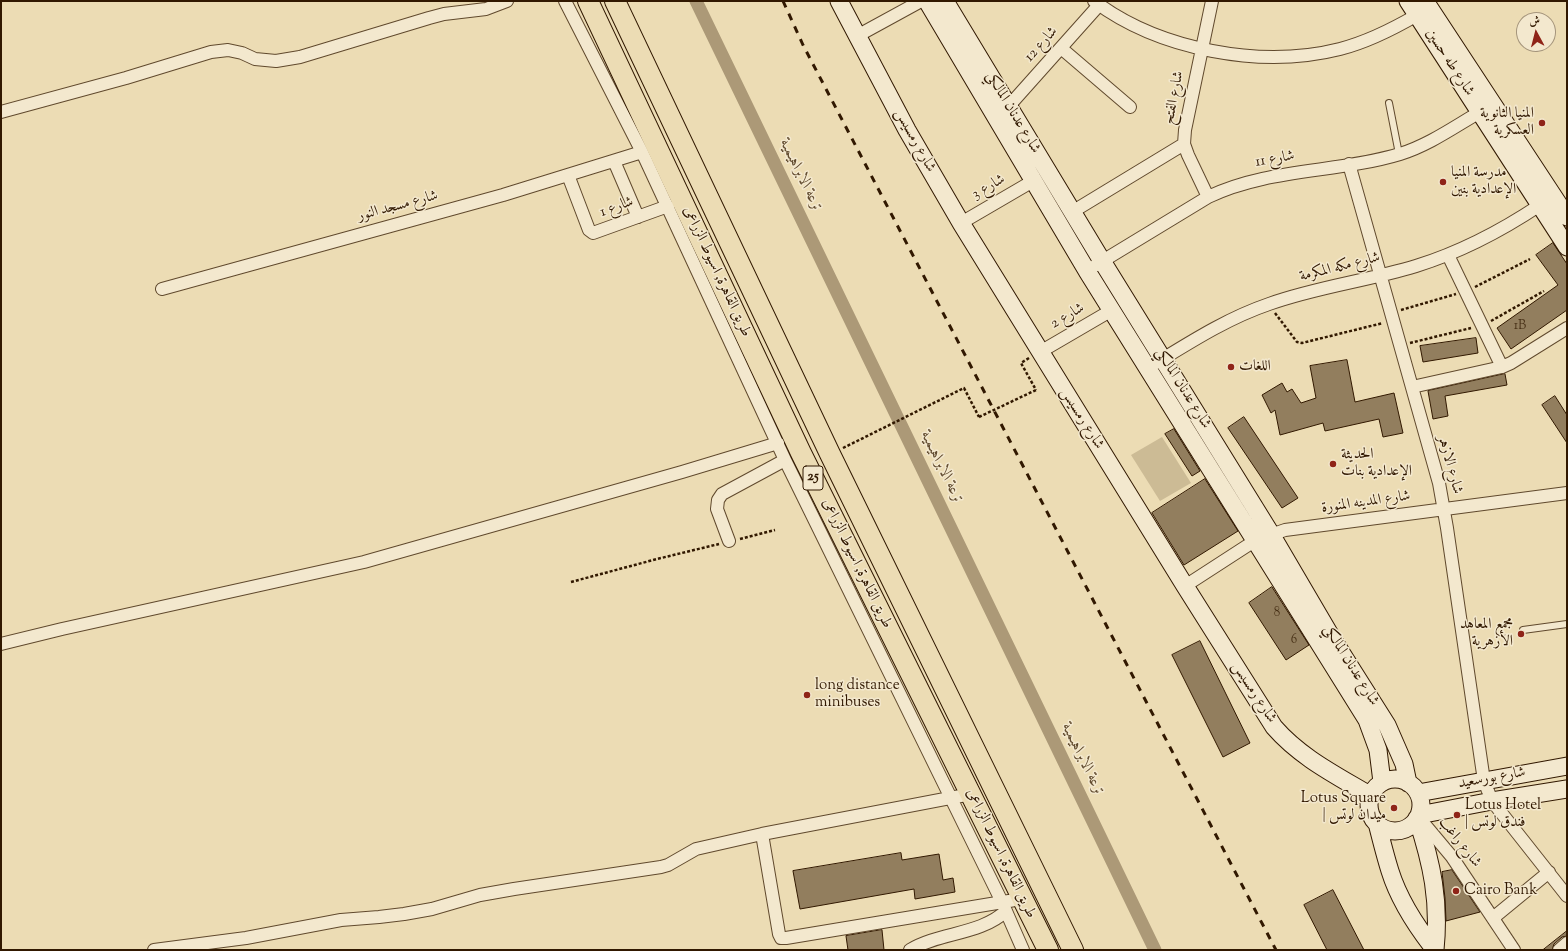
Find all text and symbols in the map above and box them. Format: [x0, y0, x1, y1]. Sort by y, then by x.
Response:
north arrow [1516, 12, 1556, 52]
text: ش [1528, 12, 1541, 30]
street label: شارع 12 [1021, 24, 1063, 66]
street label: شارع طه حسين [1421, 26, 1477, 100]
street label: شارع عدنان المالكي [981, 69, 1043, 157]
street label: شارع الفتح [1161, 70, 1189, 126]
place label: المنيا الثانوية العسكرية [1480, 105, 1534, 140]
street label: شارع رمسيس [889, 106, 939, 176]
marker: المنيا الثانوية العسكرية [1537, 118, 1547, 128]
water label: ترعة الابراهيمية [774, 136, 826, 216]
street label: شارع 11 [1254, 148, 1296, 172]
place label: مدرسة المنيا الإعدادية بنين [1451, 164, 1516, 199]
street label: شارع 3 [969, 171, 1009, 205]
marker: مدرسة المنيا الإعدادية بنين [1438, 177, 1448, 187]
street label: شارع مسجد النور [356, 188, 440, 226]
street label: شارع 1 [598, 194, 636, 222]
street label: طريق القاهرة, اسيوط الزراعى [678, 204, 754, 340]
street label: شارع مكه المكرمة [1298, 249, 1382, 287]
street label: شارع 2 [1048, 300, 1088, 334]
house number: 1B [1514, 319, 1526, 335]
street label: شارع عدنان المالكي [1150, 345, 1214, 433]
place label: اللغات [1239, 358, 1271, 376]
marker: اللغات [1226, 362, 1236, 372]
street label: شارع رمسيس [1055, 385, 1107, 453]
water label: ترعة الابراهيمية [915, 428, 967, 508]
street label: شارع الازهر [1433, 434, 1465, 496]
place label: الحديثة الإعدادية بنات [1341, 446, 1412, 481]
marker: الحديثة الإعدادية بنات [1328, 459, 1338, 469]
road number: 25 [803, 466, 823, 490]
street label: شارع المدينه المنورة [1320, 488, 1412, 518]
street label: طريق القاهرة, اسيوط الزراعى [817, 496, 895, 632]
house number: 8 [1274, 606, 1280, 622]
place label: مجمع المعاهد الأزهرية [1460, 616, 1513, 651]
street label: شارع عدنان المالكي [1318, 622, 1382, 710]
marker: مجمع المعاهد الأزهرية [1516, 629, 1526, 639]
house number: 6 [1291, 633, 1297, 649]
street label: شارع رمسيس [1227, 659, 1279, 727]
place label: long distance minibuses [815, 677, 900, 712]
marker: long distance minibuses [802, 690, 812, 700]
water label: ترعة الابراهيمية [1056, 720, 1108, 800]
street label: شارع بورسعيد [1457, 764, 1527, 794]
street label: طريق القاهرة, اسيوط الزراعى [961, 786, 1039, 922]
place label: Lotus Square | ميدان لوتس [1301, 790, 1386, 825]
place label: Lotus Hotel | فندق لوتس [1465, 797, 1541, 832]
marker: Lotus Square | ميدان لوتس [1389, 803, 1399, 813]
marker: Lotus Hotel | فندق لوتس [1452, 810, 1462, 820]
street label: شارع راغب [1434, 814, 1484, 872]
place label: Cairo Bank [1464, 882, 1537, 900]
marker: Cairo Bank [1451, 886, 1461, 896]

